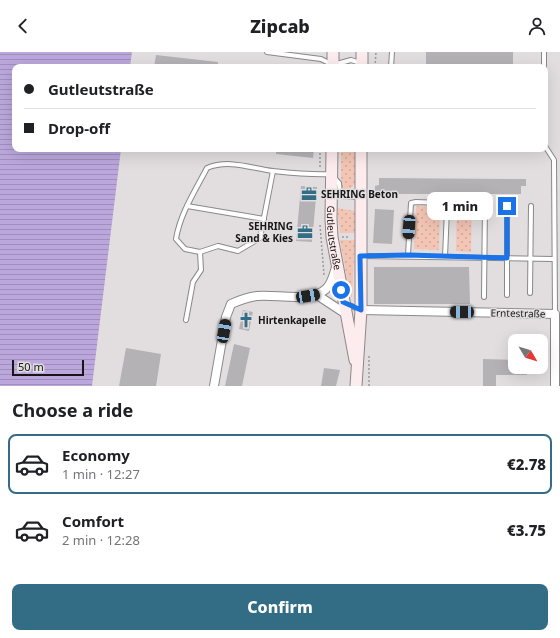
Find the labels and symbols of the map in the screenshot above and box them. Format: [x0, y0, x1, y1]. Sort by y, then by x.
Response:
office icon: SEHRING Beton [300, 185, 318, 203]
place label: SEHRING Beton [321, 187, 398, 201]
callout: 1 min [427, 192, 493, 220]
route end [498, 197, 516, 215]
street label: Gutleutstraße [324, 205, 345, 272]
car [402, 215, 416, 239]
place label: SEHRING Sand & Kies [235, 219, 293, 245]
office icon: SEHRING Sand & Kies [296, 223, 314, 241]
route start [332, 281, 350, 299]
car [295, 288, 321, 304]
car [450, 306, 474, 318]
street label: Erntestraße [490, 306, 546, 320]
church icon: Hirtenkapelle [237, 311, 255, 329]
place label: Hirtenkapelle [258, 313, 326, 327]
car [216, 318, 232, 344]
north arrow [508, 334, 548, 374]
scale bar [12, 358, 84, 377]

